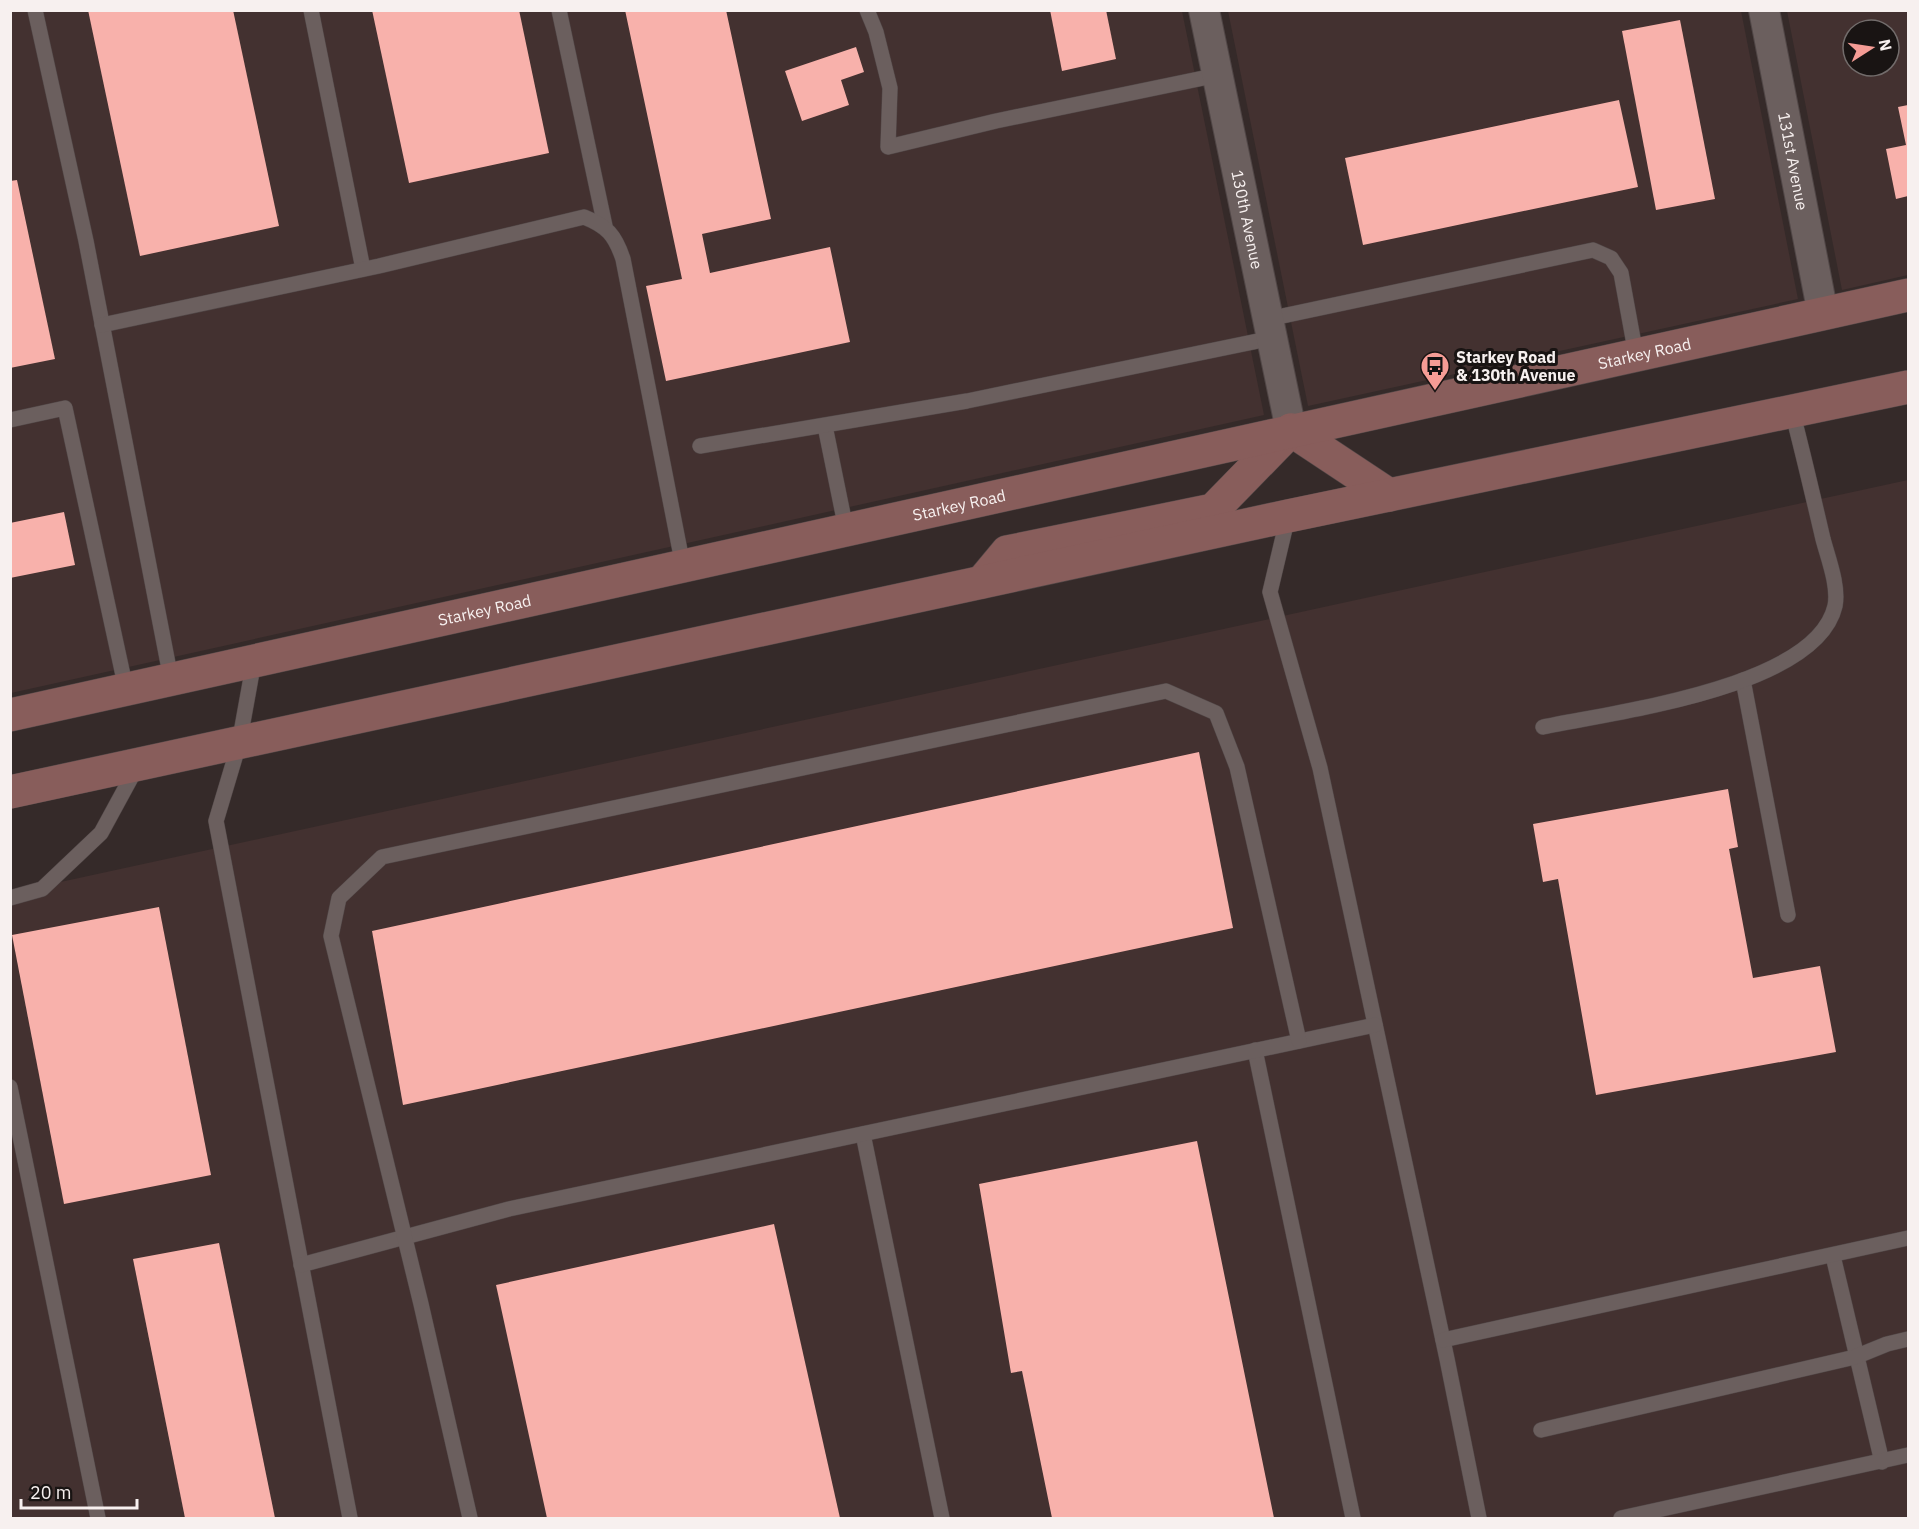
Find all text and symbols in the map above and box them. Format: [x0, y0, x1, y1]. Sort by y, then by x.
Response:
north arrow [1841, 18, 1901, 78]
text: N [1875, 37, 1897, 53]
street label: 131st Avenue [1774, 110, 1813, 212]
street label: 130th Avenue [1227, 168, 1267, 271]
street label: Starkey Road [1596, 333, 1693, 373]
place label: Starkey Road & 130th Avenue [1456, 347, 1576, 385]
bus stop icon: Starkey Road & 130th Avenue [1419, 350, 1451, 392]
street label: Starkey Road [911, 485, 1007, 525]
street label: Starkey Road [436, 590, 533, 630]
scale bar [21, 1472, 136, 1510]
text: 20 m [30, 1481, 72, 1504]

